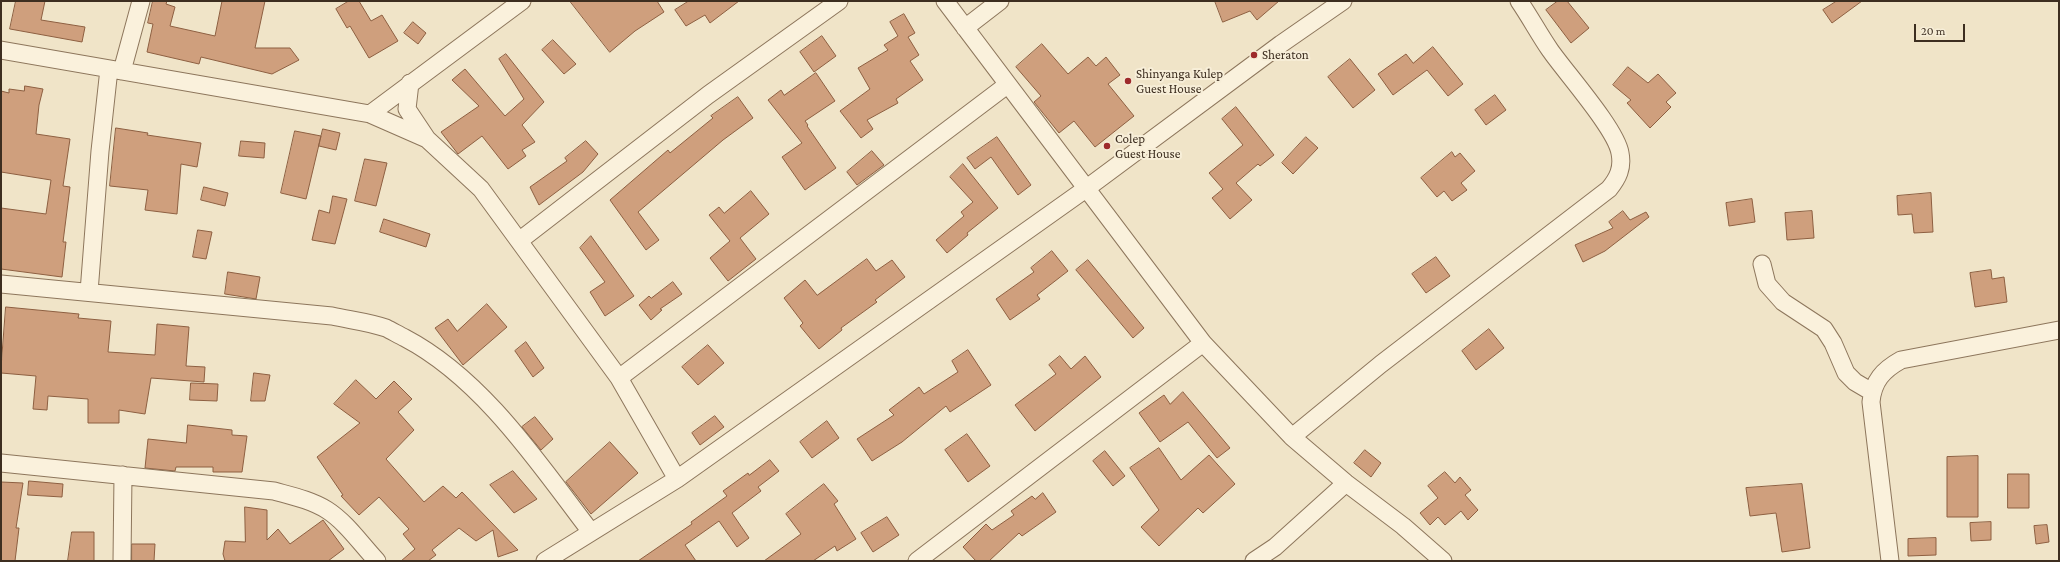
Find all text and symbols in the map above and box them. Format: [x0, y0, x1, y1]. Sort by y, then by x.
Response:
scale bar [1916, 16, 1967, 42]
text: 20 m [1921, 24, 1945, 38]
place label: Sheraton [1262, 47, 1309, 63]
marker: Sheraton [1249, 50, 1259, 60]
place label: Shinyanga Kulep Guest House [1136, 66, 1223, 97]
marker: Shinyanga Kulep Guest House [1123, 76, 1133, 86]
place label: Colep Guest House [1115, 131, 1180, 162]
marker: Colep Guest House [1102, 141, 1112, 151]

